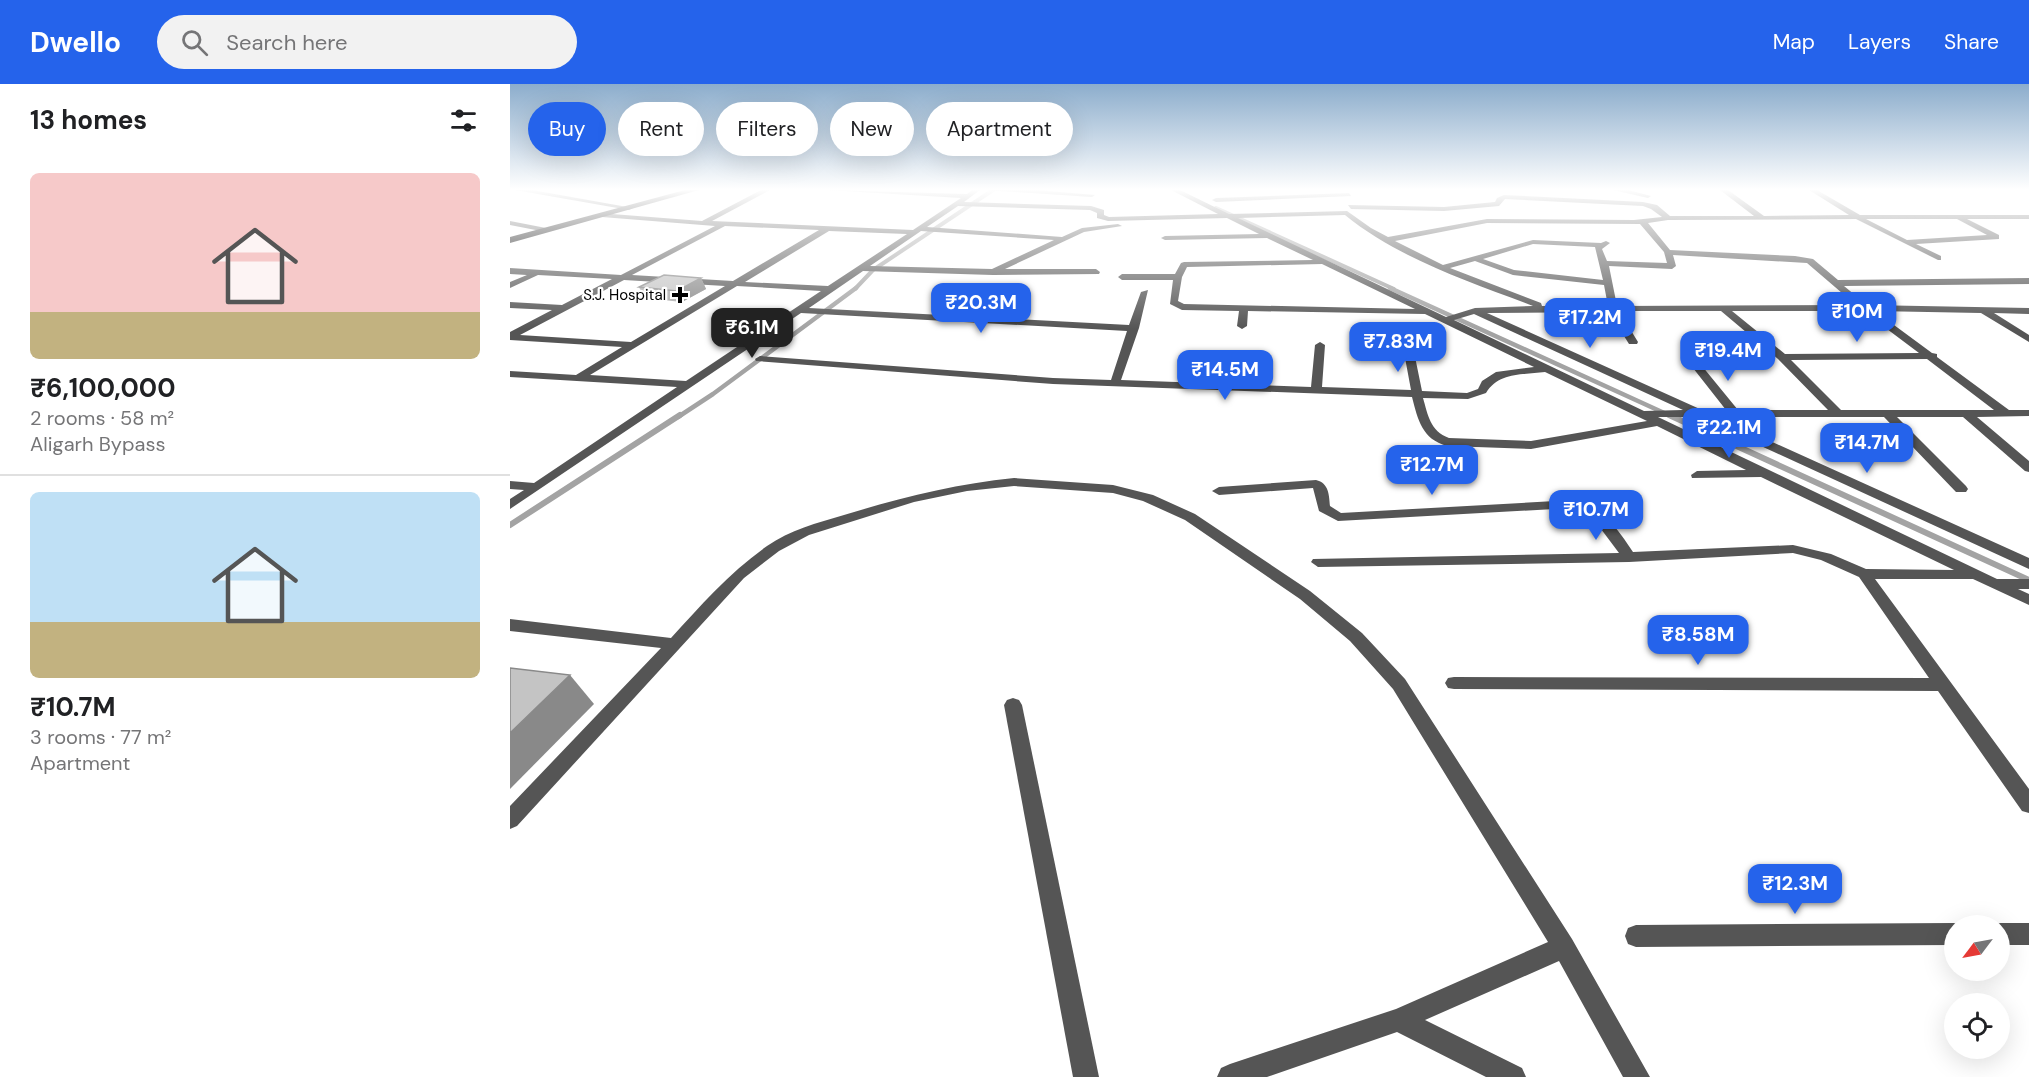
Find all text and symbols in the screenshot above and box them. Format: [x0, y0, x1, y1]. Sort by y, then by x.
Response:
search box [157, 15, 577, 69]
text: Dwello [30, 24, 121, 61]
icon: search [178, 26, 211, 59]
text: Search here [226, 28, 348, 57]
text: Map [1773, 28, 1815, 56]
text: Layers [1848, 28, 1911, 56]
text: Share [1944, 28, 1999, 56]
chip: Buy [528, 102, 606, 156]
chip: Rent [618, 102, 704, 156]
chip: Filters [716, 102, 818, 156]
chip: New [830, 102, 914, 156]
chip: Apartment [926, 102, 1073, 156]
text: 13 homes [30, 103, 147, 137]
icon: filters [447, 104, 480, 137]
icon: home [201, 212, 309, 320]
pin: ₹20.3M [932, 283, 1030, 334]
place label: S.J. Hospital [583, 285, 666, 305]
marker: S.J. Hospital [671, 286, 689, 304]
text: ₹20.3M [945, 289, 1017, 315]
pin: ₹10M [1821, 292, 1893, 343]
pin: ₹17.2M [1541, 298, 1639, 349]
text: ₹10M [1831, 298, 1883, 324]
text: ₹17.2M [1558, 304, 1622, 330]
pin: ₹6.1M [710, 308, 794, 359]
text: ₹6.1M [725, 314, 779, 340]
pin: ₹7.83M [1349, 322, 1447, 373]
text: ₹7.83M [1363, 328, 1433, 354]
pin: ₹19.4M [1679, 331, 1777, 382]
text: ₹19.4M [1694, 337, 1762, 363]
pin: ₹14.5M [1176, 350, 1274, 401]
text: ₹14.5M [1191, 356, 1259, 382]
text: ₹6,100,000 [30, 371, 175, 405]
text: 2 rooms · 58 m² [30, 405, 174, 431]
pin: ₹22.1M [1680, 408, 1778, 459]
text: ₹22.1M [1697, 414, 1761, 440]
pin: ₹14.7M [1818, 423, 1916, 474]
text: ₹14.7M [1834, 429, 1900, 455]
text: Aligarh Bypass [30, 431, 165, 457]
pin: ₹12.7M [1383, 445, 1481, 496]
text: ₹12.7M [1400, 451, 1464, 477]
pin: ₹10.7M [1547, 490, 1645, 541]
text: ₹10.7M [1563, 496, 1629, 522]
icon: home [201, 531, 309, 639]
pin: ₹8.58M [1649, 615, 1747, 666]
text: ₹8.58M [1662, 621, 1734, 647]
text: ₹10.7M [30, 690, 116, 724]
text: 3 rooms · 77 m² [30, 724, 171, 750]
text: Apartment [30, 750, 130, 776]
pin: ₹12.3M [1746, 864, 1844, 915]
text: ₹12.3M [1762, 870, 1828, 896]
north arrow [1944, 915, 2010, 981]
map controls [1944, 915, 2010, 1059]
button: locate [1944, 993, 2010, 1059]

